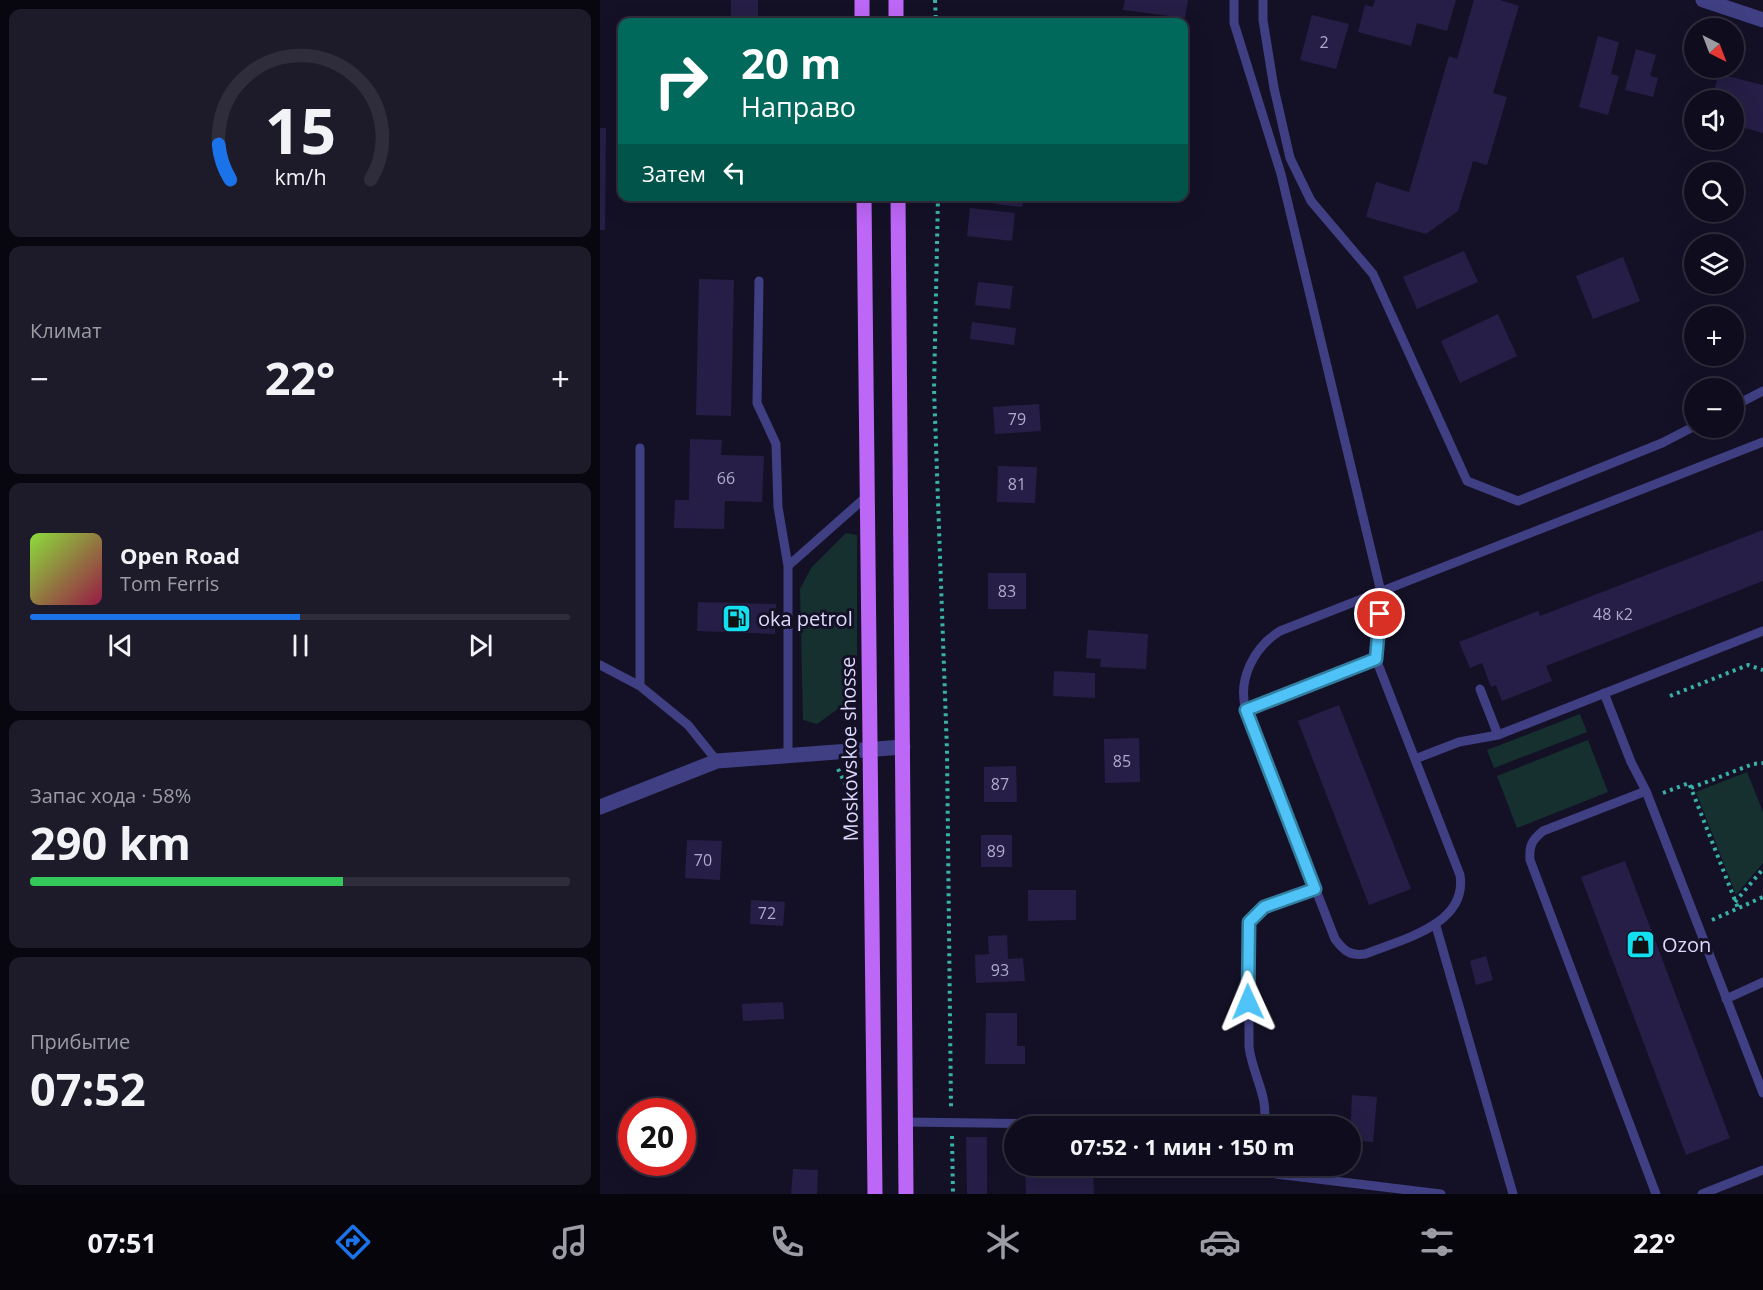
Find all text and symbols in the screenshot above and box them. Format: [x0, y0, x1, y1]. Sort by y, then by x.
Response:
north arrow [1684, 18, 1744, 78]
map controls [1684, 18, 1744, 438]
house number: 2 [1319, 31, 1329, 53]
text: 20 m [741, 34, 841, 91]
icon: right [642, 42, 720, 120]
text: 15 [264, 87, 336, 172]
text: Направо [741, 88, 856, 125]
button: sound [1684, 90, 1744, 150]
icon: left [718, 156, 751, 189]
text: Затем [642, 158, 706, 188]
text: km/h [274, 162, 326, 191]
button: search [1684, 162, 1744, 222]
button: layers [1684, 234, 1744, 294]
button: + [1684, 306, 1744, 366]
text: Климат [30, 317, 102, 344]
text: 22° [265, 347, 335, 408]
text: − [30, 356, 49, 401]
text: + [551, 356, 570, 401]
button: − [1684, 378, 1744, 438]
house number: 79 [1008, 408, 1026, 430]
house number: 66 [717, 467, 735, 489]
house number: 81 [1008, 473, 1026, 495]
text: Open Road [120, 540, 240, 570]
text: Tom Ferris [120, 570, 219, 597]
house number: 83 [998, 580, 1016, 602]
pin [1354, 588, 1405, 639]
icon: arrive [1363, 597, 1396, 630]
fuel station icon: oka petrol [721, 602, 753, 634]
house number: 48 к2 [1593, 603, 1633, 625]
place label: oka petrol [758, 605, 853, 632]
icon: previous [104, 629, 137, 662]
icon: pause [284, 629, 317, 662]
icon: next [464, 629, 497, 662]
street label: Moskovskoe shosse [834, 656, 864, 842]
house number: 85 [1113, 750, 1131, 772]
house number: 87 [991, 773, 1009, 795]
text: Запас хода · 58% [30, 782, 191, 809]
text: 290 km [30, 812, 191, 873]
house number: 89 [987, 840, 1005, 862]
house number: 70 [694, 849, 712, 871]
house number: 72 [758, 902, 776, 924]
shop icon: Ozon [1625, 928, 1657, 960]
place label: Ozon [1662, 931, 1711, 958]
house number: 93 [991, 959, 1009, 981]
position arrow [1216, 970, 1280, 1034]
text: Прибытие [30, 1028, 130, 1055]
text: 07:52 [30, 1058, 146, 1119]
speed limit sign: 20 [618, 1098, 696, 1176]
text: 07:52 · 1 мин · 150 m [1070, 1131, 1295, 1161]
icon: directions [332, 1221, 374, 1263]
icon: music [549, 1221, 591, 1263]
icon: phone [766, 1221, 808, 1263]
icon: climate [982, 1221, 1024, 1263]
icon: car [1199, 1221, 1241, 1263]
icon: filters [1416, 1221, 1458, 1263]
text: 07:51 [87, 1224, 157, 1261]
text: 22° [1633, 1224, 1675, 1261]

